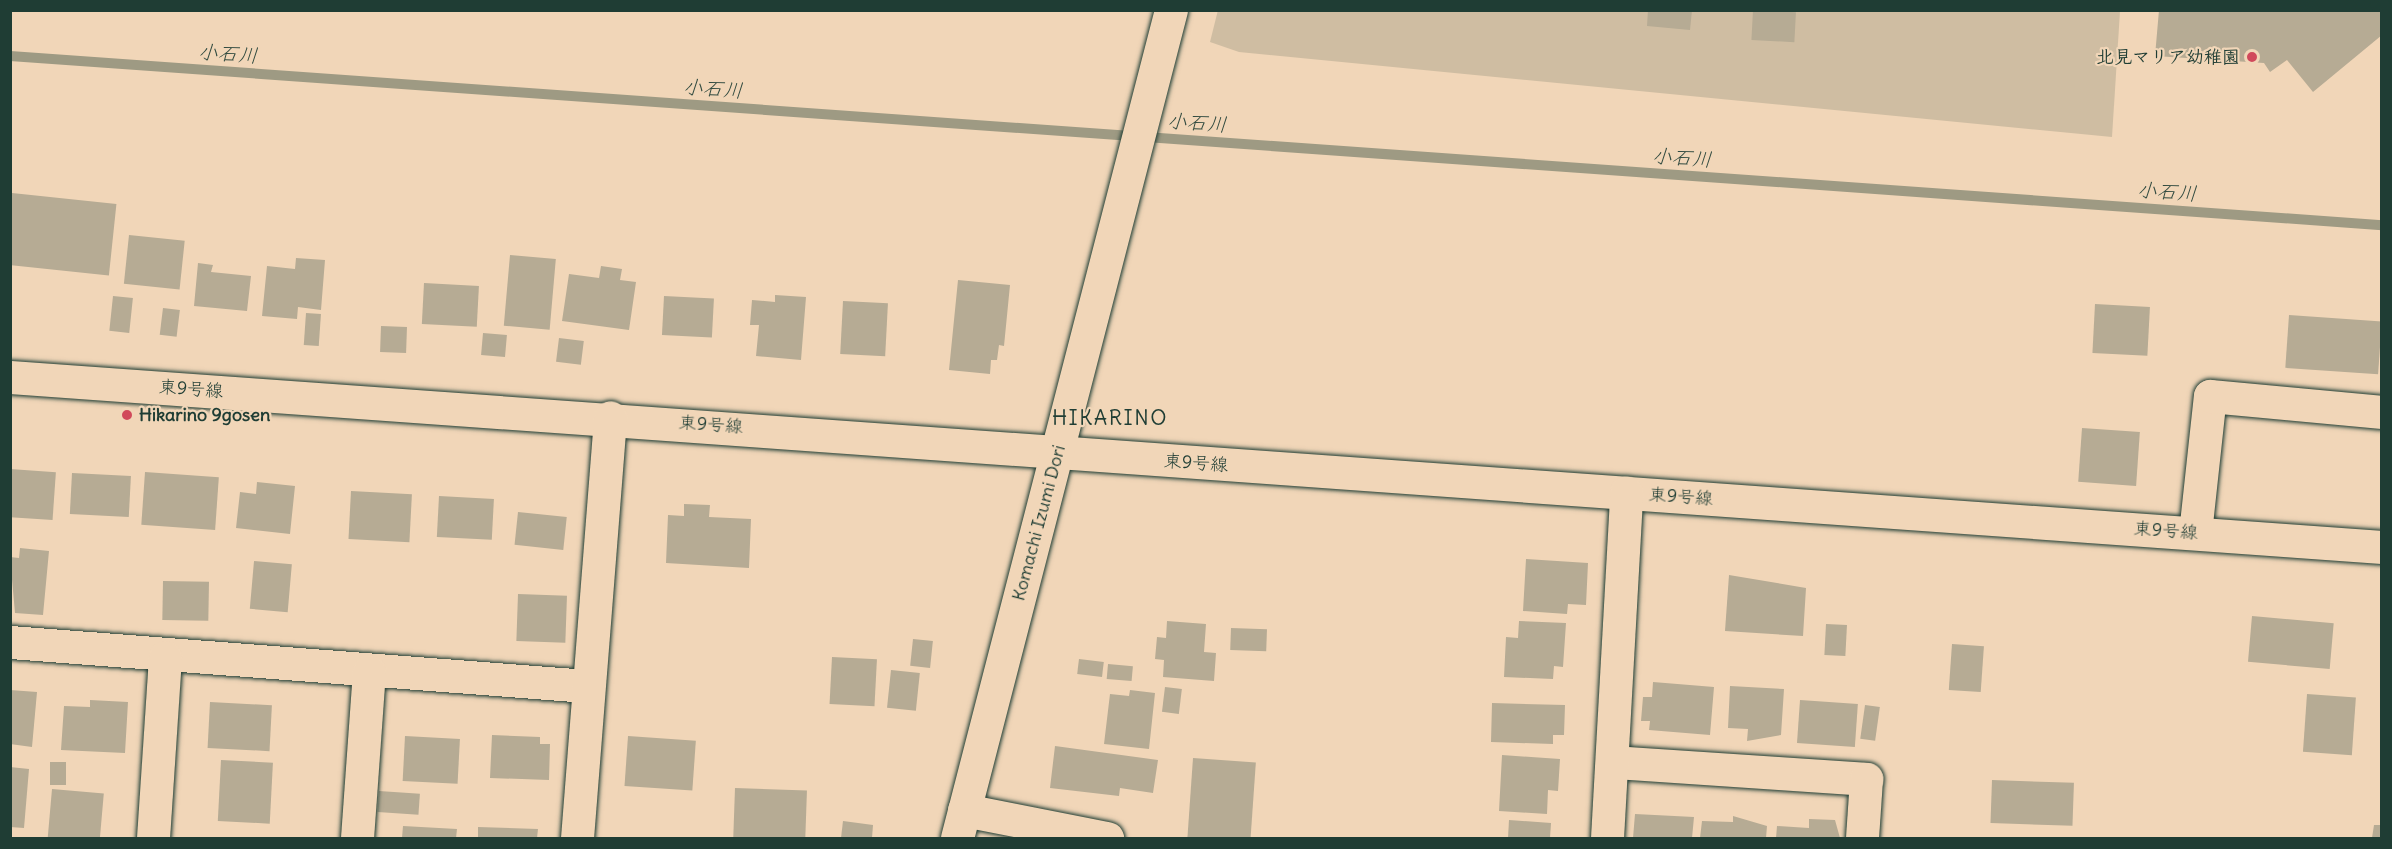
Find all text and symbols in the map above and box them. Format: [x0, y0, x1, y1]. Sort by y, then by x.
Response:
water label: 小石川 [197, 39, 259, 67]
place label: 北見マリア幼稚園 [2096, 46, 2240, 68]
marker: 北見マリア幼稚園 [2245, 50, 2259, 64]
water label: 小石川 [682, 74, 744, 102]
water label: 小石川 [1166, 108, 1228, 136]
water label: 小石川 [1651, 143, 1713, 171]
water label: 小石川 [2136, 177, 2198, 205]
street label: 東9号線 [158, 376, 224, 402]
place label: Hikarino 9gosen [139, 404, 270, 426]
district label: HIKARINO [1052, 405, 1168, 431]
marker: Hikarino 9gosen [120, 408, 134, 422]
street label: 東9号線 [678, 412, 744, 438]
street label: Komachi Izumi Dori [1008, 443, 1070, 603]
street label: 東9号線 [1163, 450, 1229, 476]
street label: 東9号線 [1648, 484, 1714, 510]
street label: 東9号線 [2133, 518, 2199, 544]

